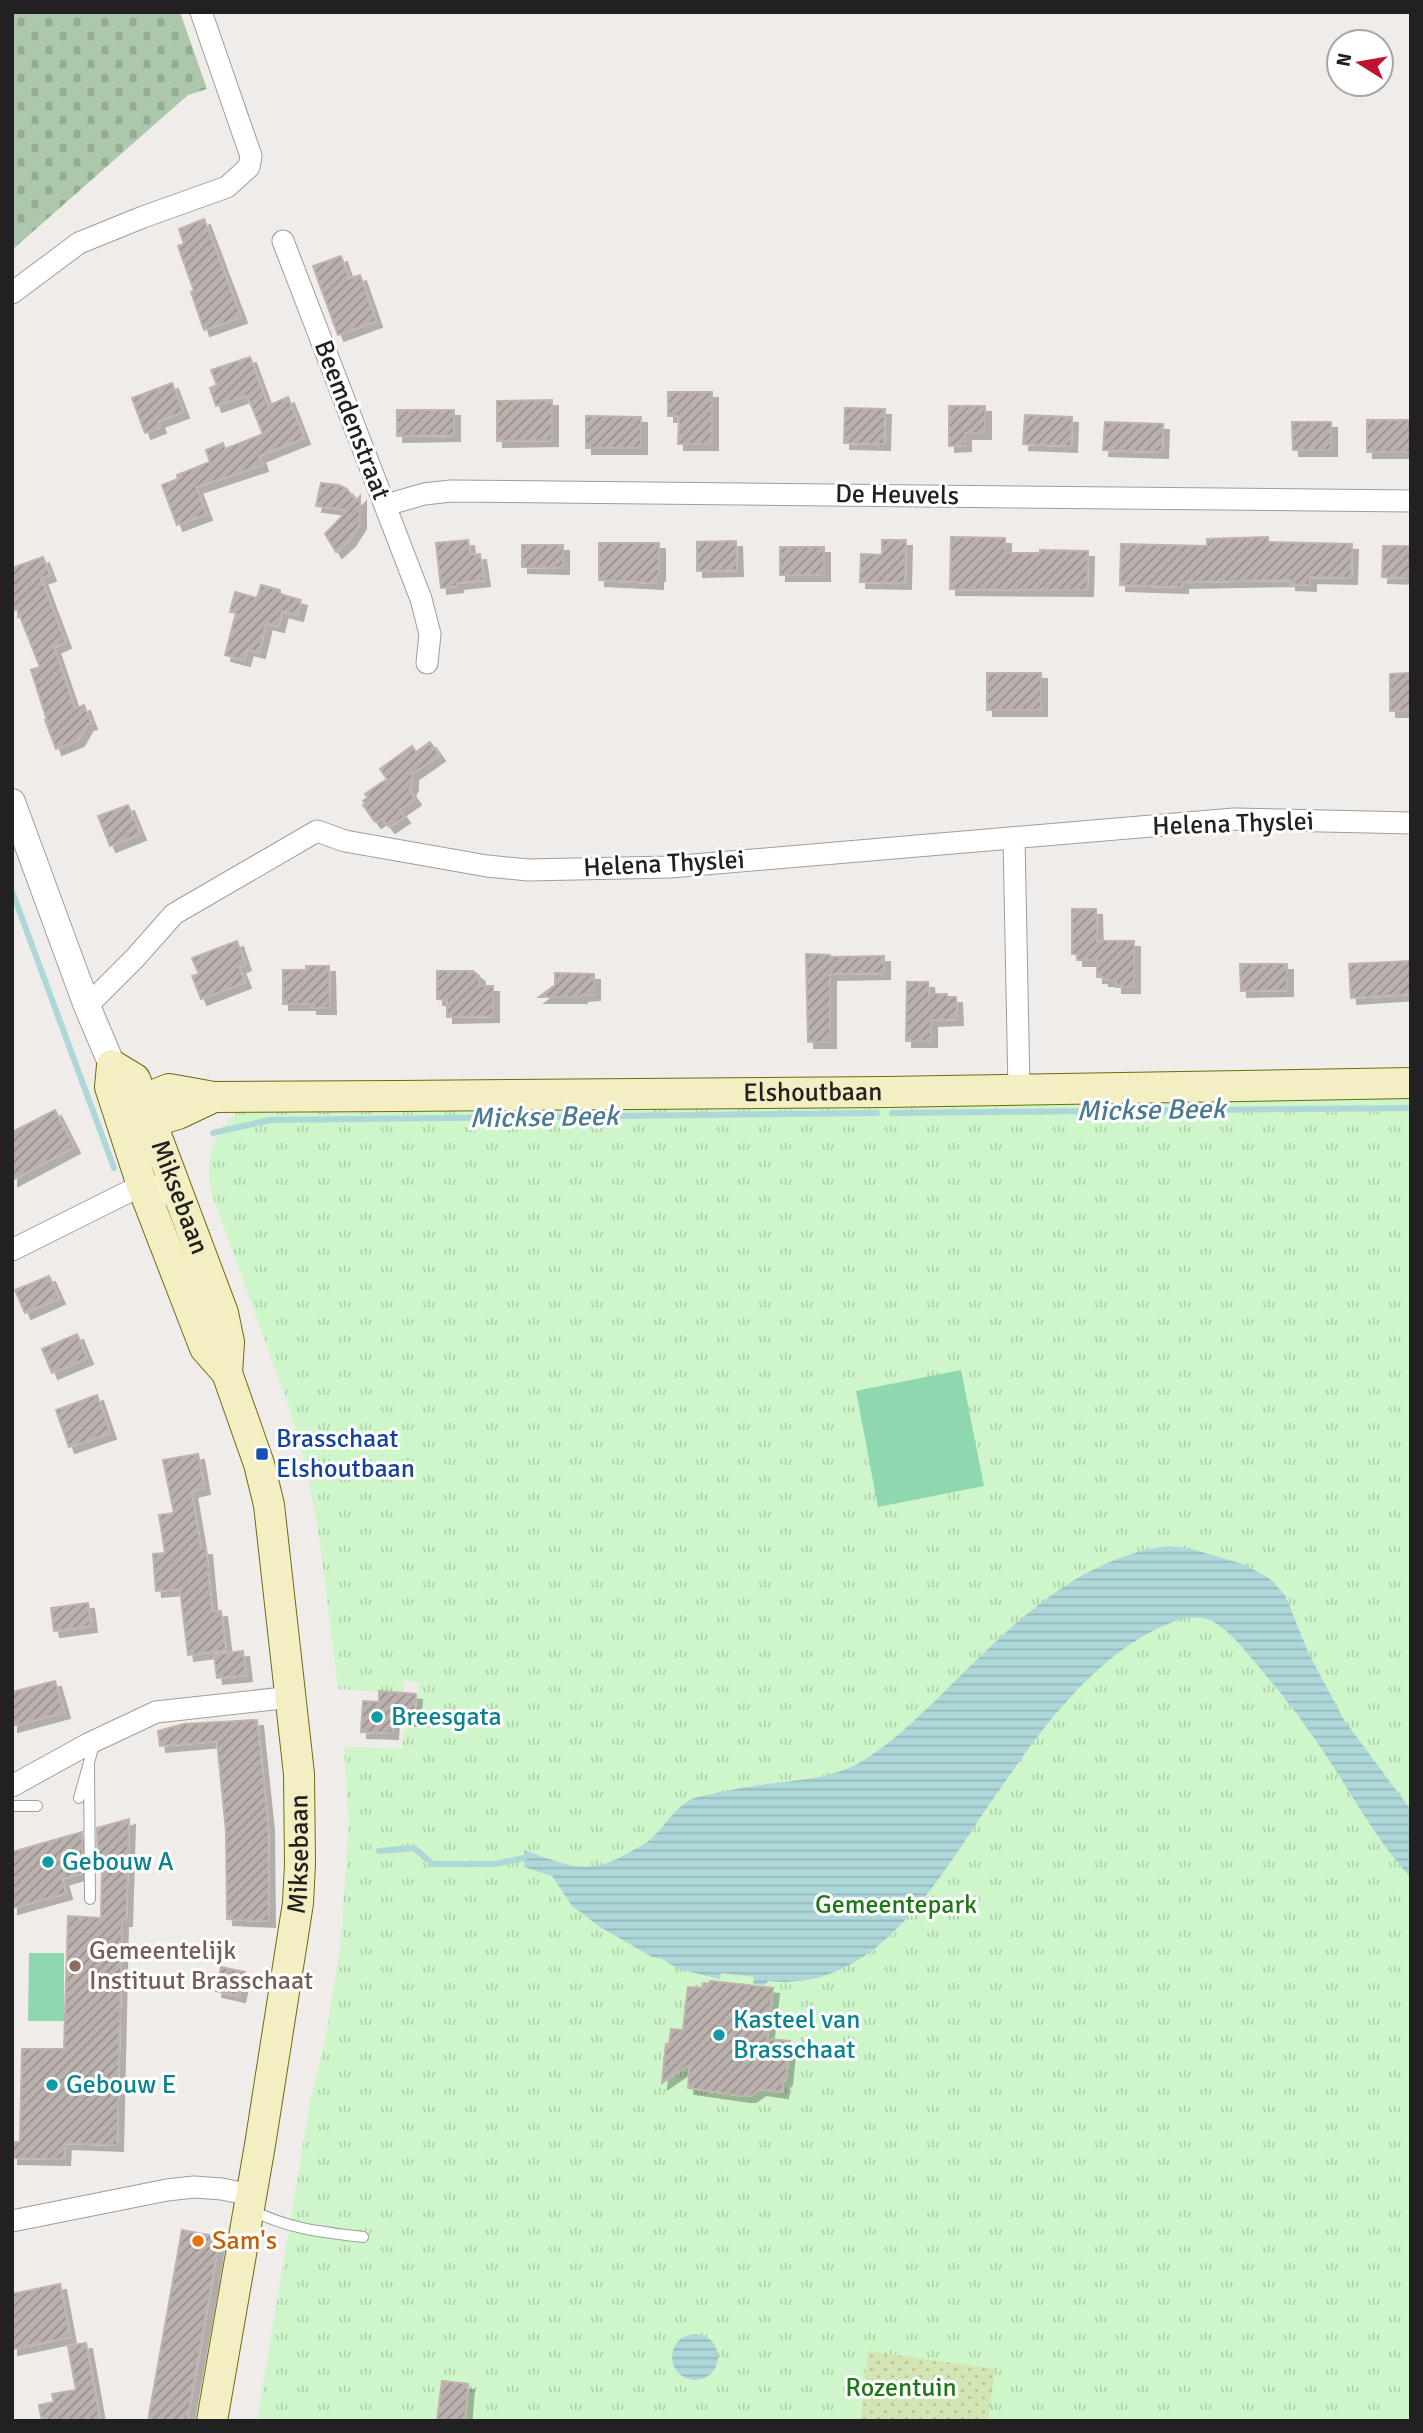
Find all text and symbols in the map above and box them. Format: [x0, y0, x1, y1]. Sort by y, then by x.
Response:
north arrow [1325, 28, 1395, 98]
text: N [1331, 51, 1357, 69]
street label: Beemdenstraat [307, 336, 397, 504]
street label: De Heuvels [835, 478, 959, 512]
street label: Helena Thyslei [1152, 805, 1314, 843]
street label: Helena Thyslei [583, 844, 745, 884]
street label: Elshoutbaan [743, 1076, 882, 1109]
water label: Mickse Beek [1076, 1092, 1229, 1128]
water label: Mickse Beek [469, 1099, 622, 1135]
street label: Miksebaan [143, 1136, 216, 1259]
place label: Brasschaat Elshoutbaan [276, 1423, 415, 1485]
marker: Brasschaat Elshoutbaan [254, 1446, 270, 1462]
place label: Breesgata [391, 1701, 502, 1733]
marker: Breesgata [369, 1709, 385, 1725]
street label: Miksebaan [280, 1794, 316, 1916]
place label: Gebouw A [62, 1846, 174, 1878]
marker: Gebouw A [40, 1854, 56, 1870]
park label: Gemeentepark [815, 1889, 977, 1921]
place label: Gemeentelijk Instituut Brasschaat [89, 1935, 313, 1997]
marker: Gemeentelijk Instituut Brasschaat [67, 1958, 83, 1974]
place label: Kasteel van Brasschaat [733, 2004, 860, 2066]
marker: Kasteel van Brasschaat [711, 2027, 727, 2043]
place label: Gebouw E [66, 2069, 176, 2101]
marker: Gebouw E [44, 2077, 60, 2093]
place label: Sam's [212, 2225, 277, 2257]
marker: Sam's [190, 2233, 206, 2249]
park label: Rozentuin [845, 2372, 957, 2404]

